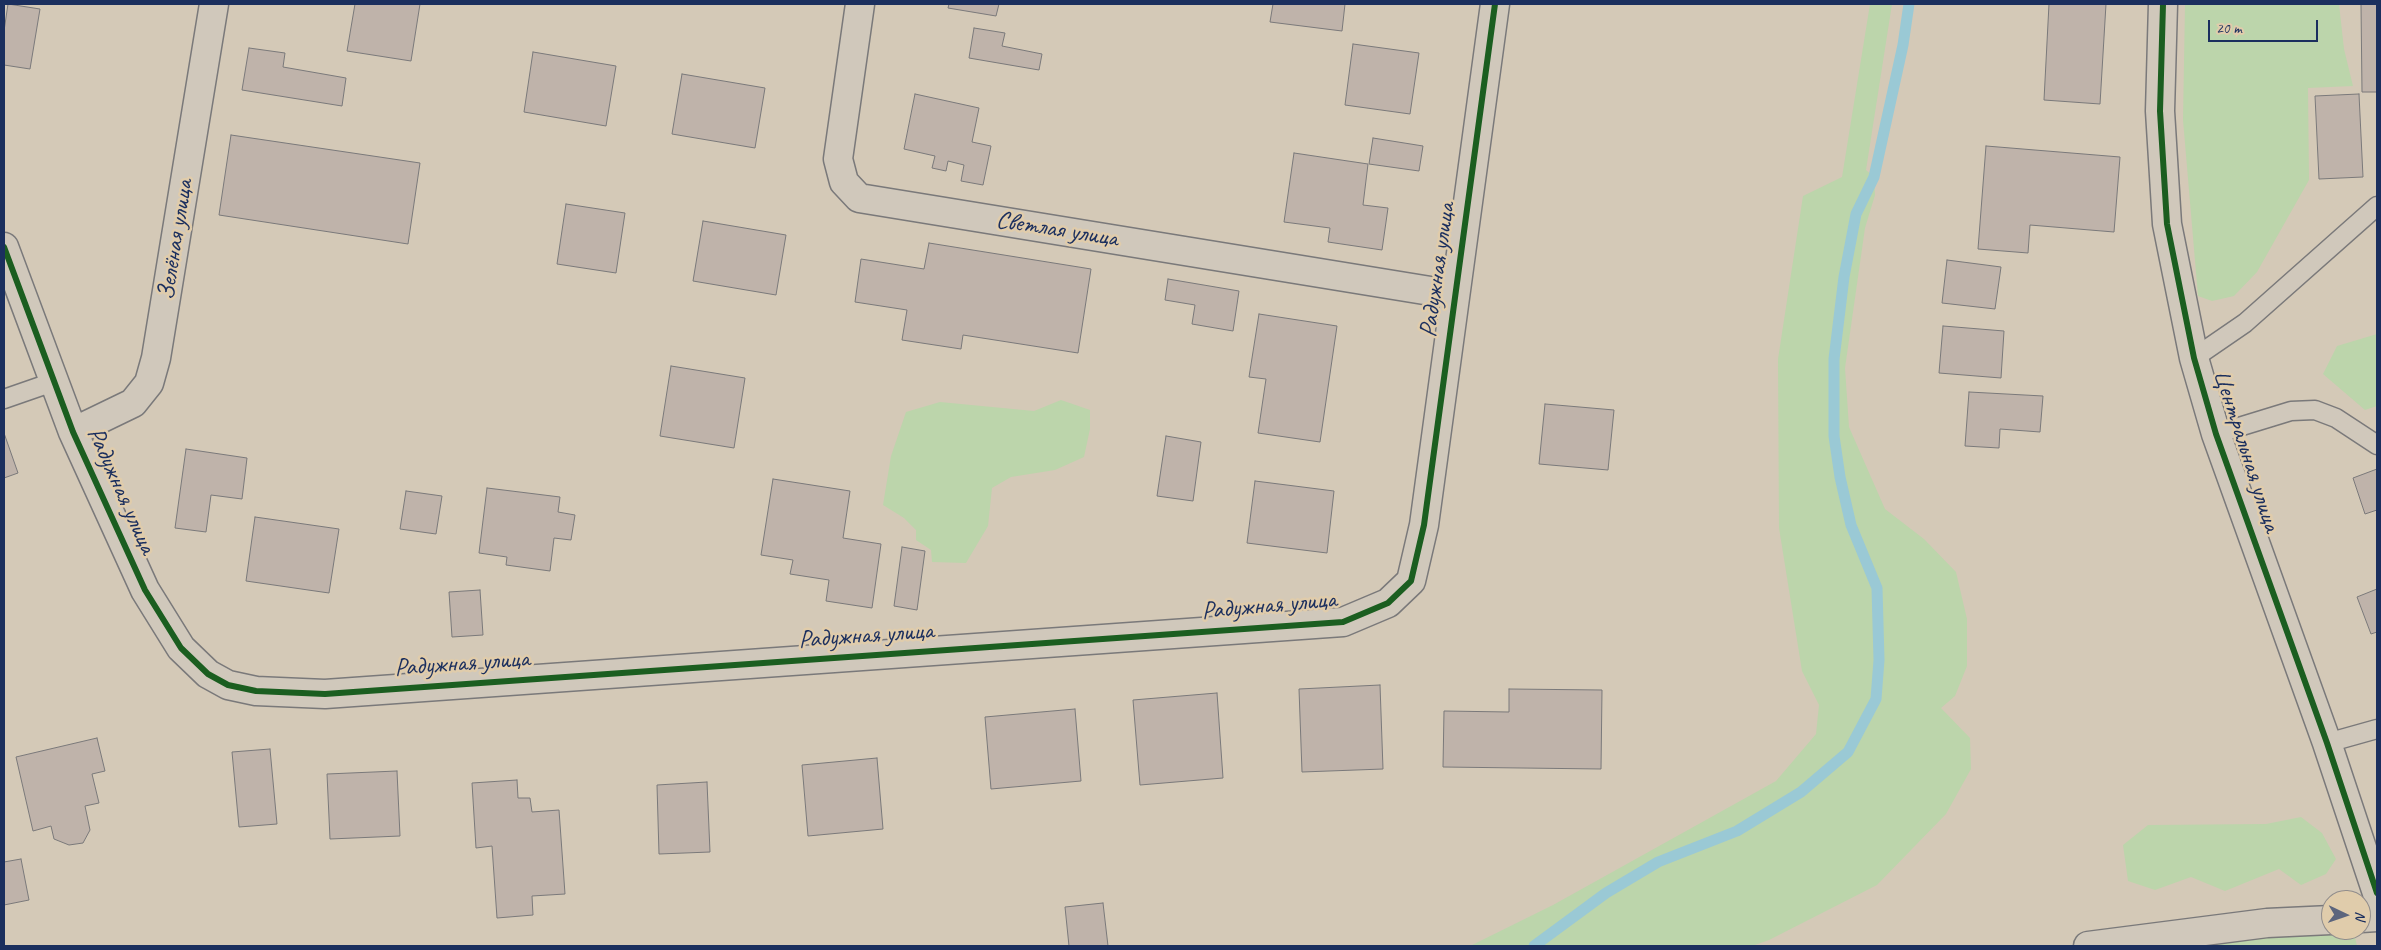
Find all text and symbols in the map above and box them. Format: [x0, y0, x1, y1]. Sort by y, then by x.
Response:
scale bar [2211, 10, 2321, 42]
text: 20 m [2216, 19, 2242, 38]
street label: Зелёная улица [152, 178, 200, 302]
street label: Радужная улица [1414, 201, 1462, 339]
street label: Светлая улица [994, 206, 1120, 254]
street label: Центральная улица [2206, 366, 2286, 536]
street label: Радужная улица [80, 423, 162, 559]
street label: Радужная улица [1200, 585, 1338, 627]
street label: Радужная улица [797, 616, 935, 656]
street label: Радужная улица [393, 644, 531, 684]
north arrow [2321, 890, 2371, 940]
text: N [2352, 911, 2369, 921]

